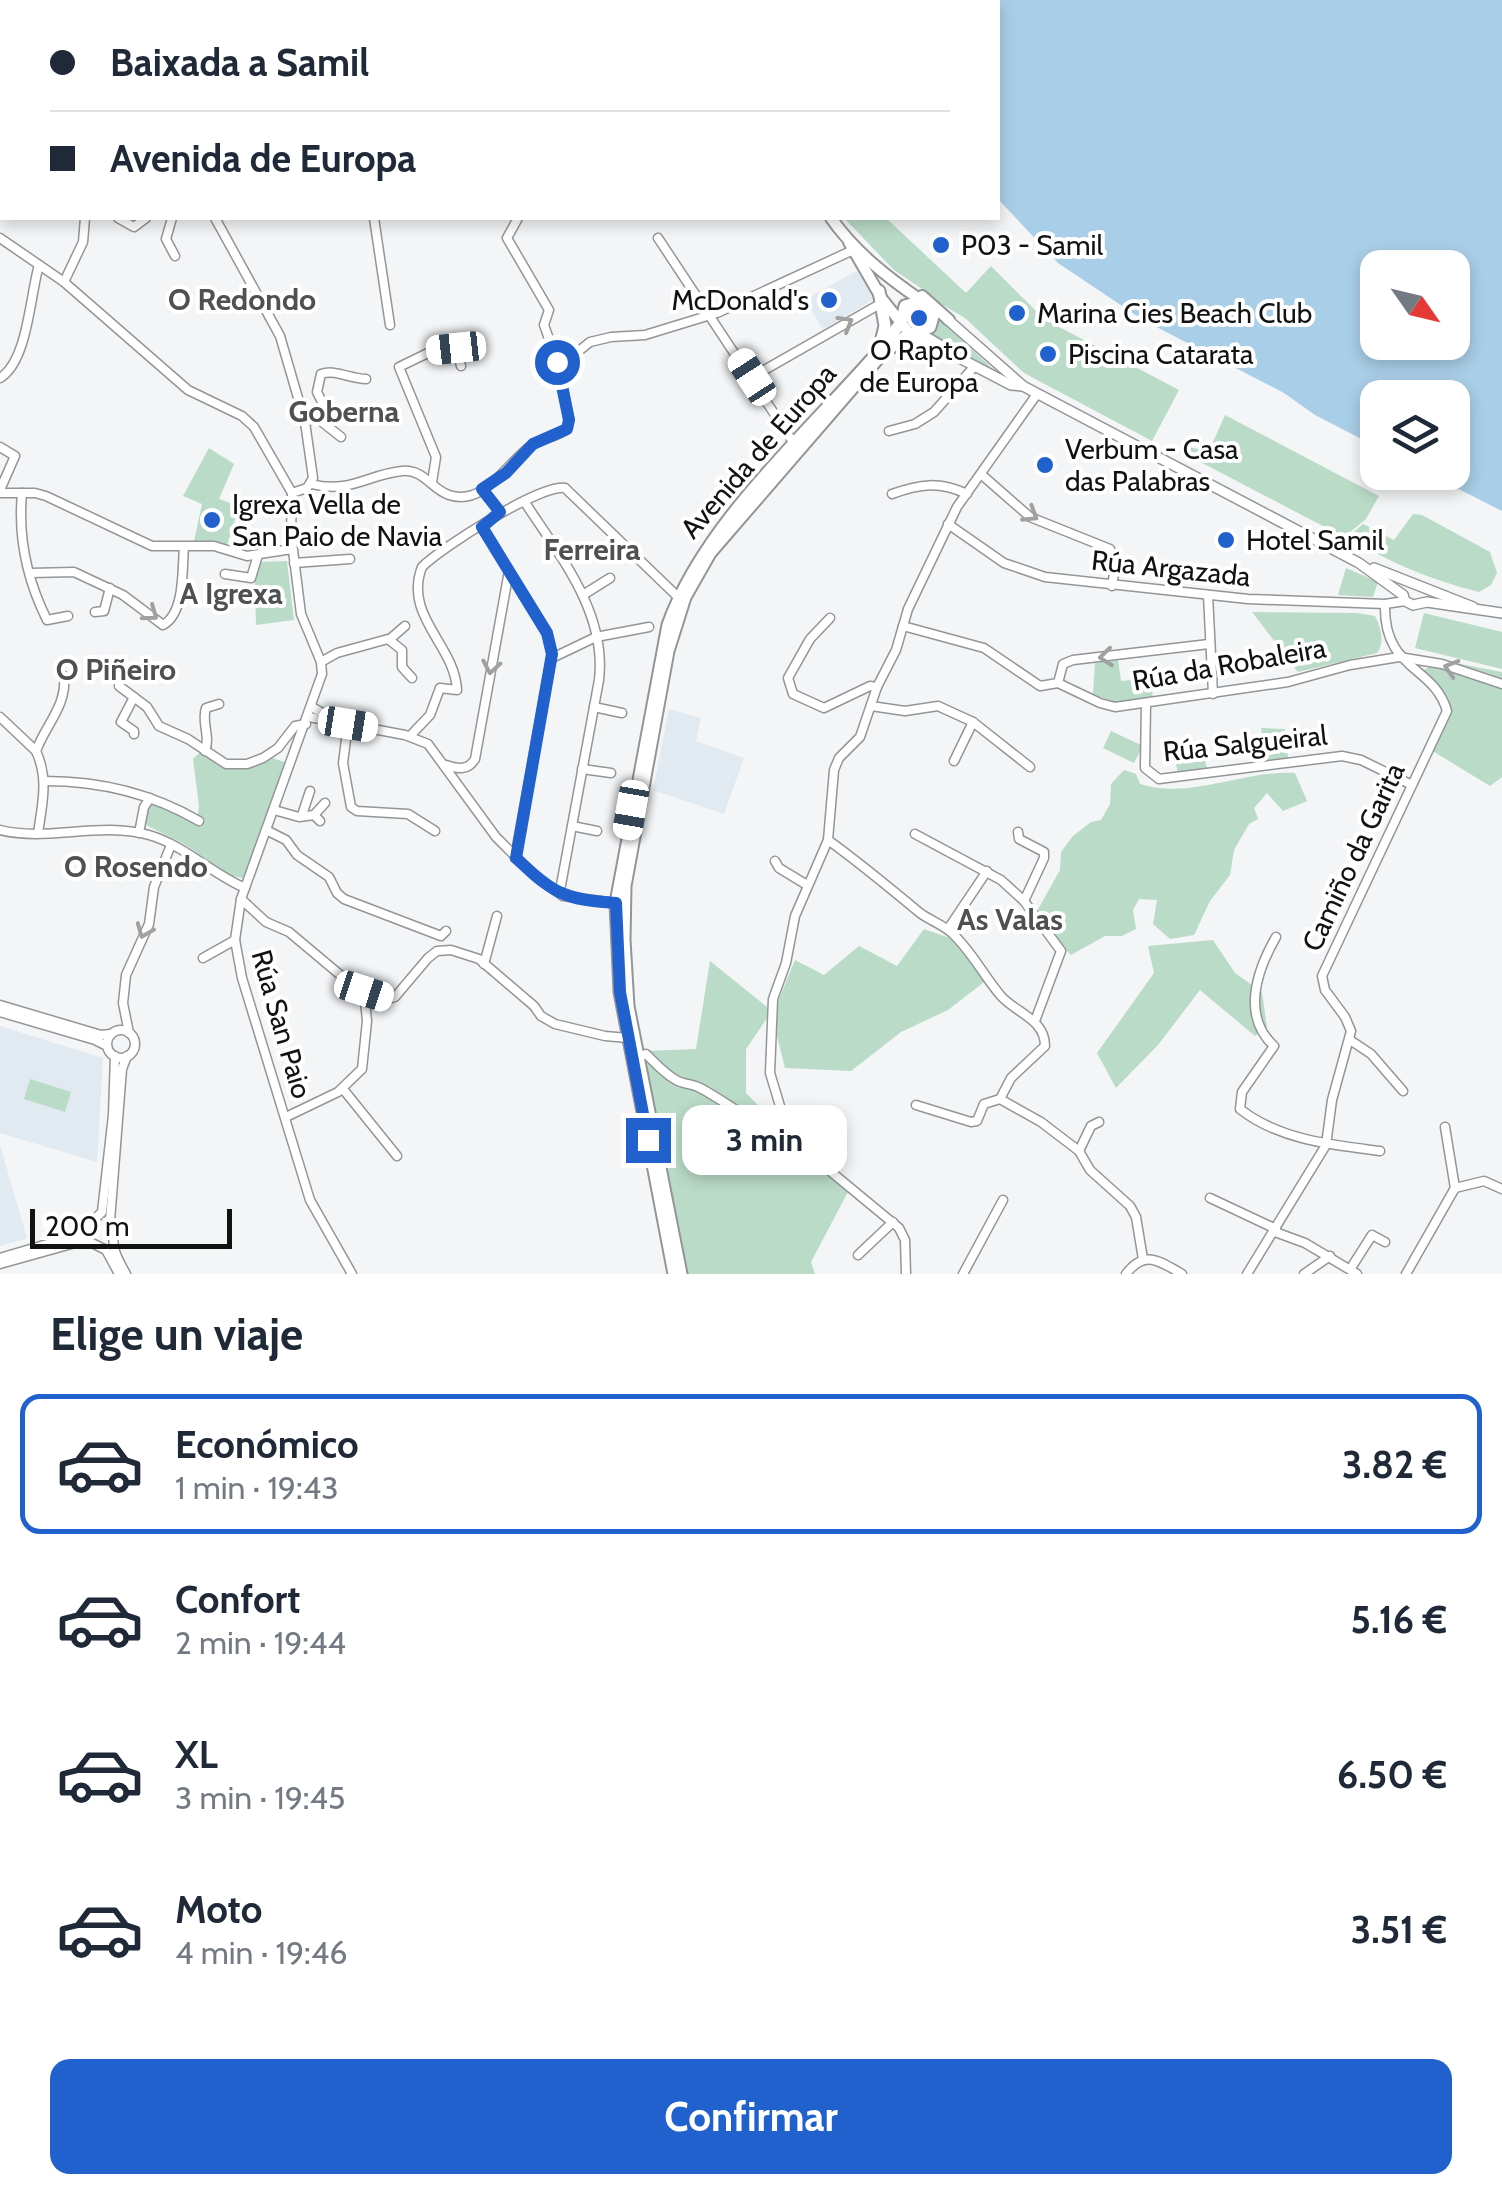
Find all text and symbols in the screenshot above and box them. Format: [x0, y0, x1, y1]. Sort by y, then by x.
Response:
text: Baixada a Samil [110, 39, 369, 86]
text: Avenida de Europa [110, 135, 416, 182]
place label: P03 - Samil [961, 228, 1103, 262]
marker: P03 - Samil [930, 234, 952, 256]
north arrow [1360, 250, 1470, 360]
map controls [1360, 250, 1470, 490]
district label: O Redondo [168, 281, 316, 318]
place label: McDonald's [671, 283, 809, 317]
marker: McDonald's [818, 289, 840, 311]
place label: Marina Cies Beach Club [1037, 296, 1312, 330]
marker: Marina Cies Beach Club [1006, 302, 1028, 324]
marker: O Rapto de Europa [908, 307, 930, 329]
one-way arrow [835, 315, 853, 335]
car [425, 330, 487, 366]
place label: O Rapto de Europa [860, 333, 979, 399]
place label: Piscina Catarata [1068, 337, 1254, 371]
route start [535, 340, 580, 385]
marker: Piscina Catarata [1037, 343, 1059, 365]
car [723, 344, 781, 410]
street label: Avenida de Europa [673, 356, 843, 545]
button: layers [1360, 380, 1470, 490]
district label: Goberna [289, 393, 399, 430]
place label: Verbum - Casa das Palabras [1065, 432, 1239, 498]
marker: Verbum - Casa das Palabras [1034, 454, 1056, 476]
place label: Igrexa Vella de San Paio de Navia [232, 487, 443, 553]
one-way arrow [1020, 503, 1038, 522]
marker: Igrexa Vella de San Paio de Navia [201, 509, 223, 531]
place label: Hotel Samil [1246, 523, 1384, 557]
marker: Hotel Samil [1215, 529, 1237, 551]
district label: Ferreira [544, 531, 641, 568]
street label: Rúa Argazada [1090, 543, 1253, 593]
district label: A Igrexa [179, 575, 283, 612]
one-way arrow [140, 602, 158, 620]
street label: Rúa da Robaleira [1130, 630, 1329, 698]
one-way arrow [1098, 645, 1114, 667]
district label: O Piñeiro [56, 651, 176, 688]
one-way arrow [481, 659, 502, 675]
one-way arrow [1443, 659, 1460, 680]
car [316, 704, 380, 744]
street label: Rúa Salgueiral [1161, 717, 1329, 769]
street label: Camiño da Garita [1295, 757, 1412, 957]
car [611, 778, 651, 842]
district label: O Rosendo [64, 848, 208, 885]
district label: As Valas [957, 901, 1063, 938]
one-way arrow [135, 921, 155, 939]
street label: Rúa San Paio [245, 946, 319, 1102]
car [331, 967, 397, 1015]
callout: 3 min [683, 1105, 848, 1175]
route end [626, 1118, 671, 1163]
text: 3 min [726, 1120, 803, 1159]
scale bar [30, 1204, 232, 1248]
text: 200 m [45, 1209, 130, 1243]
text: Elige un viaje [50, 1307, 303, 1361]
icon: car [55, 1419, 145, 1509]
text: Económico [175, 1421, 359, 1468]
text: 3.82 € [1342, 1441, 1447, 1488]
text: 1 min · 19:43 [175, 1468, 338, 1507]
icon: car [55, 1574, 145, 1664]
text: Confort [175, 1576, 300, 1623]
text: 5.16 € [1351, 1596, 1447, 1643]
text: 2 min · 19:44 [175, 1623, 346, 1662]
icon: car [55, 1729, 145, 1819]
text: XL [175, 1731, 218, 1778]
text: 6.50 € [1337, 1751, 1447, 1798]
text: 3 min · 19:45 [175, 1778, 345, 1817]
icon: car [55, 1884, 145, 1974]
text: Moto [175, 1886, 262, 1933]
text: 3.51 € [1351, 1906, 1447, 1953]
text: 4 min · 19:46 [175, 1933, 347, 1972]
button: Confirmar [50, 2059, 1452, 2174]

